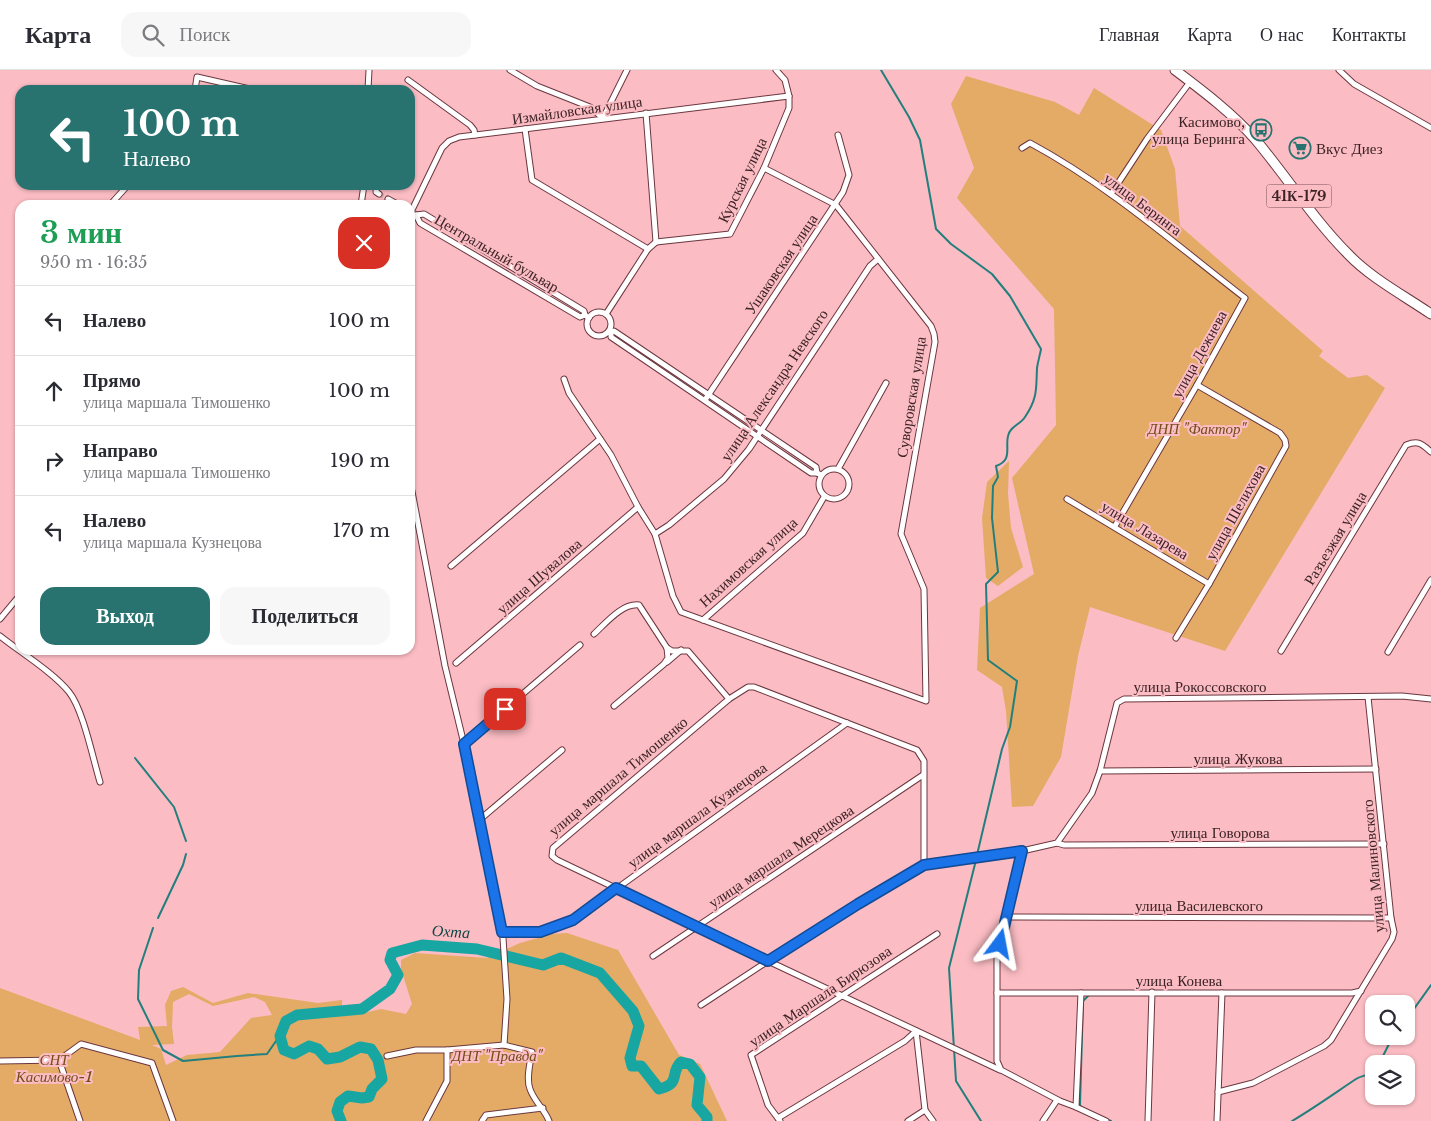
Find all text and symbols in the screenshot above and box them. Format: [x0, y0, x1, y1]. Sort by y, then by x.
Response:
search box [121, 12, 471, 57]
text: Карта [25, 20, 91, 49]
icon: search [139, 21, 167, 49]
text: Поиск [179, 23, 230, 46]
text: Главная [1099, 24, 1159, 46]
text: Карта [1187, 24, 1232, 46]
text: О нас [1260, 24, 1304, 46]
text: Контакты [1332, 24, 1406, 46]
street label: Измайловская улица [511, 91, 644, 129]
text: 100 m [123, 102, 239, 145]
icon: left [40, 105, 105, 170]
place label: Касимово, улица Беринга [1152, 112, 1245, 148]
bus stop icon: Касимово, улица Беринга [1249, 118, 1273, 142]
street label: Курская улица [713, 134, 771, 226]
supermarket icon: Вкус Диез [1288, 136, 1312, 160]
place label: Вкус Диез [1316, 139, 1383, 158]
text: Налево [123, 145, 191, 172]
street label: улица Беринга [1100, 168, 1186, 240]
road number: 41К-179 [1266, 184, 1332, 208]
street label: Центральный бульвар [431, 210, 563, 296]
street label: Ушаковская улица [740, 210, 822, 318]
text: 3 мин [40, 214, 122, 251]
button: close [338, 217, 390, 269]
text: 950 m · 16:35 [40, 252, 147, 272]
street label: улица Александра Невского [716, 305, 832, 465]
icon: left [40, 307, 68, 335]
street label: улица Дежнева [1167, 307, 1231, 401]
text: Налево [83, 309, 146, 332]
text: 100 m [329, 309, 390, 332]
street label: Суворовская улица [892, 335, 930, 459]
text: Прямо [83, 369, 141, 392]
icon: ahead [40, 377, 68, 405]
text: 100 m [329, 379, 390, 402]
text: улица маршала Тимошенко [83, 392, 270, 412]
park label: ДНП "Фактор" [1146, 419, 1248, 438]
text: Направо [83, 439, 158, 462]
icon: right [40, 447, 68, 475]
text: 190 m [330, 449, 390, 472]
street label: улица Шелихова [1201, 460, 1269, 563]
text: улица маршала Тимошенко [83, 462, 270, 482]
street label: Разъезжая улица [1300, 487, 1371, 588]
street label: улица Лазарева [1098, 496, 1192, 564]
text: Налево [83, 509, 146, 532]
street label: Нахимовская улица [695, 513, 801, 611]
icon: left [40, 517, 68, 545]
text: 170 m [333, 519, 390, 542]
text: улица маршала Кузнецова [83, 532, 262, 552]
street label: улица Шувалова [493, 534, 586, 618]
button: Выход [40, 587, 210, 645]
button: Поделиться [220, 587, 390, 645]
street label: улица Рокоссовского [1134, 677, 1266, 696]
pin [484, 688, 526, 730]
icon: arrive [491, 695, 519, 723]
street label: улица маршала Тимошенко [545, 712, 691, 840]
street label: улица Жукова [1193, 749, 1283, 768]
street label: улица маршала Кузнецова [624, 758, 771, 872]
street label: улица Малиновского [1358, 799, 1388, 933]
street label: улица маршала Мерецкова [705, 800, 858, 912]
street label: улица Говорова [1170, 823, 1270, 842]
street label: улица Василевского [1135, 896, 1263, 915]
position arrow [973, 917, 1025, 969]
water label: Охта [431, 920, 471, 942]
street label: улица Маршала Бирюзова [745, 941, 895, 1051]
street label: улица Конева [1136, 971, 1222, 990]
map controls [1365, 995, 1415, 1105]
button: search [1365, 995, 1415, 1045]
park label: ДНТ "Правда" [450, 1046, 544, 1065]
park label: СНТ Касимово-1 [15, 1050, 92, 1086]
button: layers [1365, 1055, 1415, 1105]

